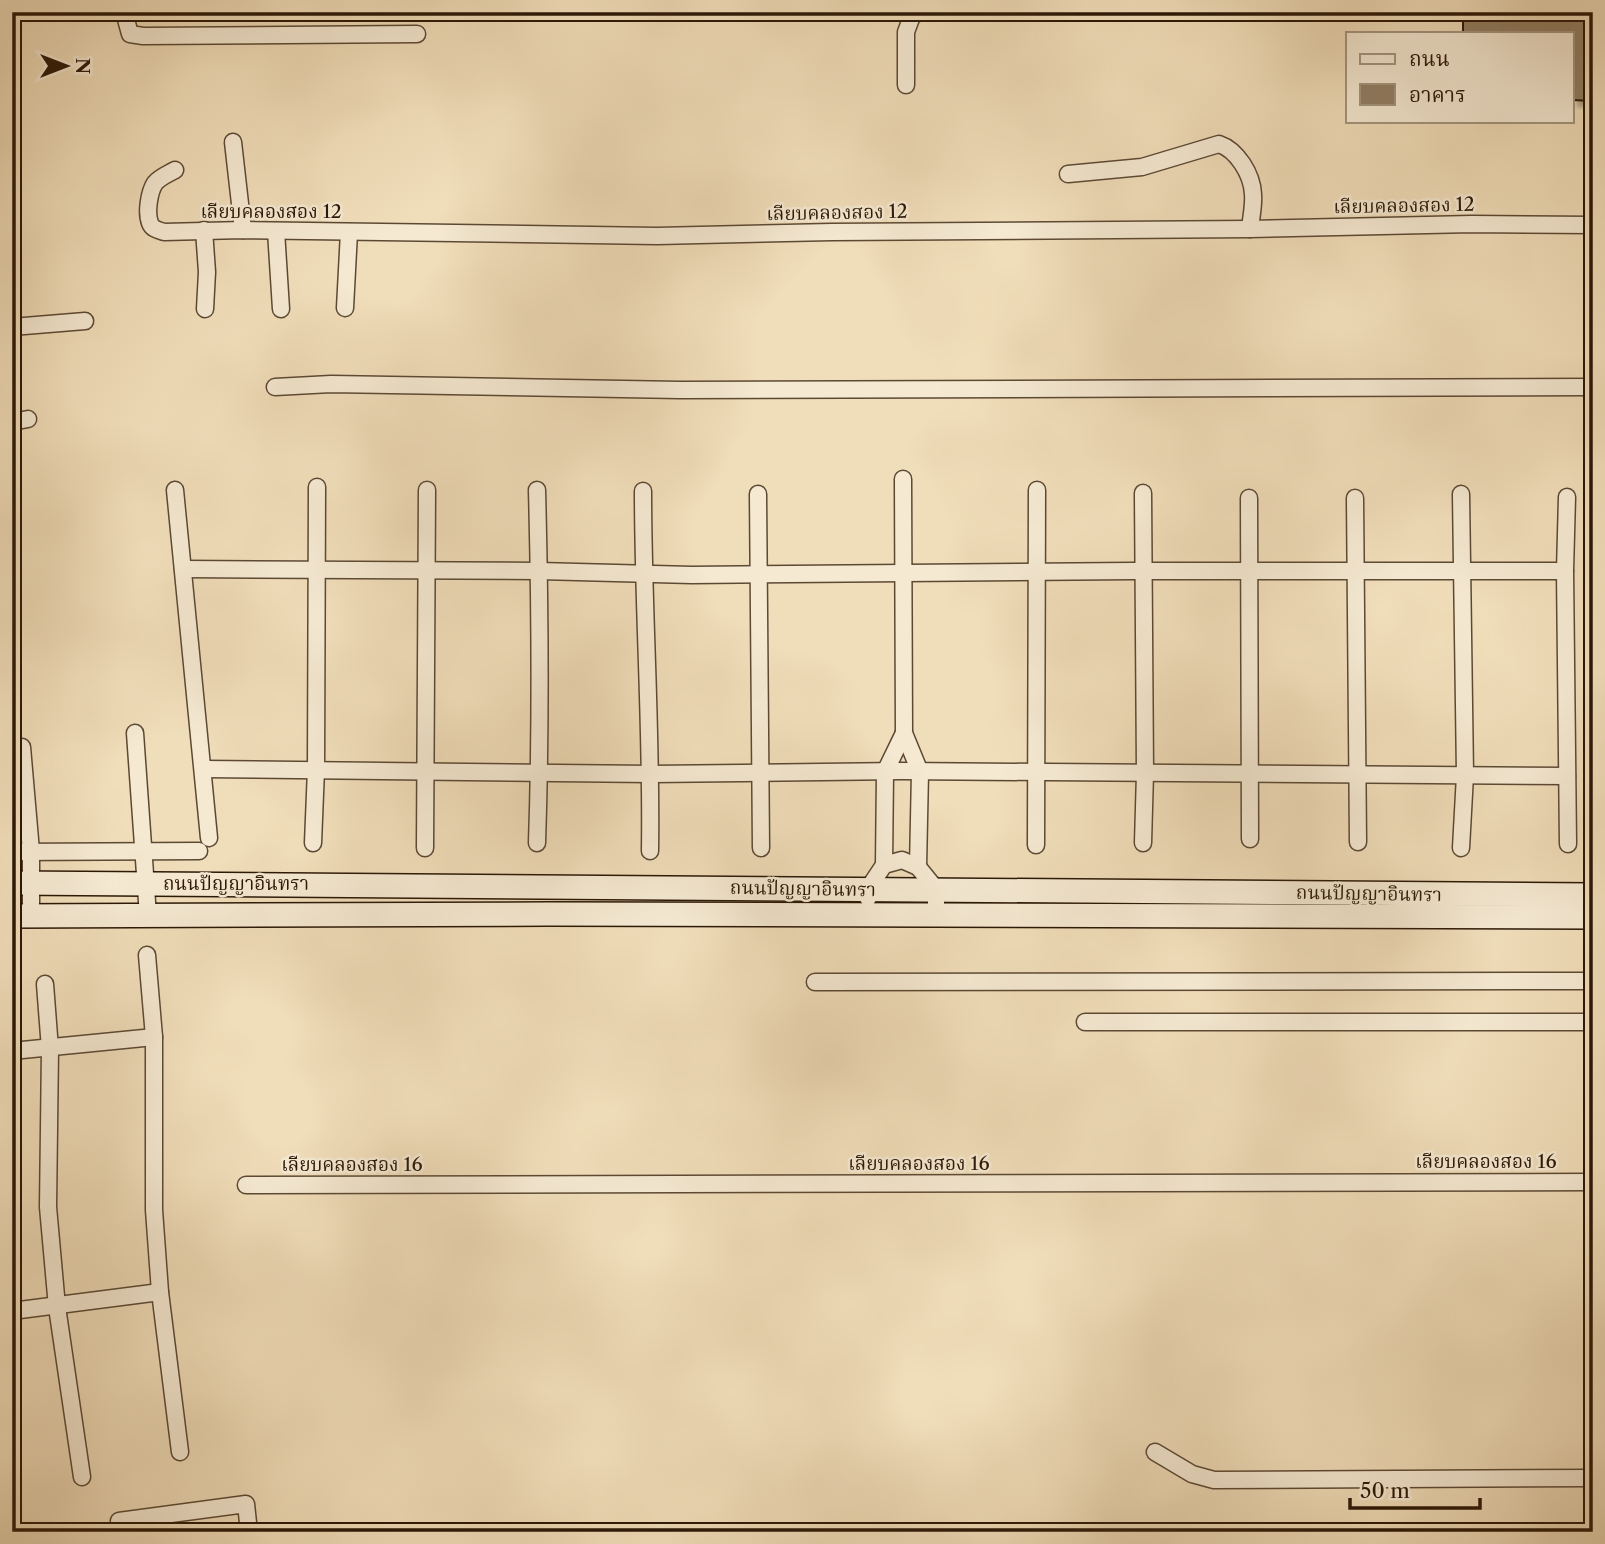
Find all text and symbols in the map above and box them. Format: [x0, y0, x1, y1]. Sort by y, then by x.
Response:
north arrow [32, 32, 102, 102]
legend [1346, 32, 1574, 122]
text: ถนน [1409, 46, 1450, 71]
text: N [71, 58, 94, 74]
text: อาคาร [1409, 82, 1466, 107]
street label: เลียบคลองสอง 12 [1333, 193, 1475, 218]
street label: เลียบคลองสอง 12 [200, 200, 342, 223]
street label: เลียบคลองสอง 12 [766, 200, 908, 225]
street label: ถนนปัญญาอินทรา [163, 872, 309, 895]
street label: ถนนปัญญาอินทรา [730, 876, 876, 901]
street label: ถนนปัญญาอินทรา [1296, 881, 1442, 906]
street label: เลียบคลองสอง 16 [1415, 1150, 1557, 1173]
street label: เลียบคลองสอง 16 [848, 1152, 990, 1175]
street label: เลียบคลองสอง 16 [281, 1153, 423, 1176]
scale bar [1350, 1467, 1479, 1511]
text: 50 m [1360, 1478, 1410, 1503]

